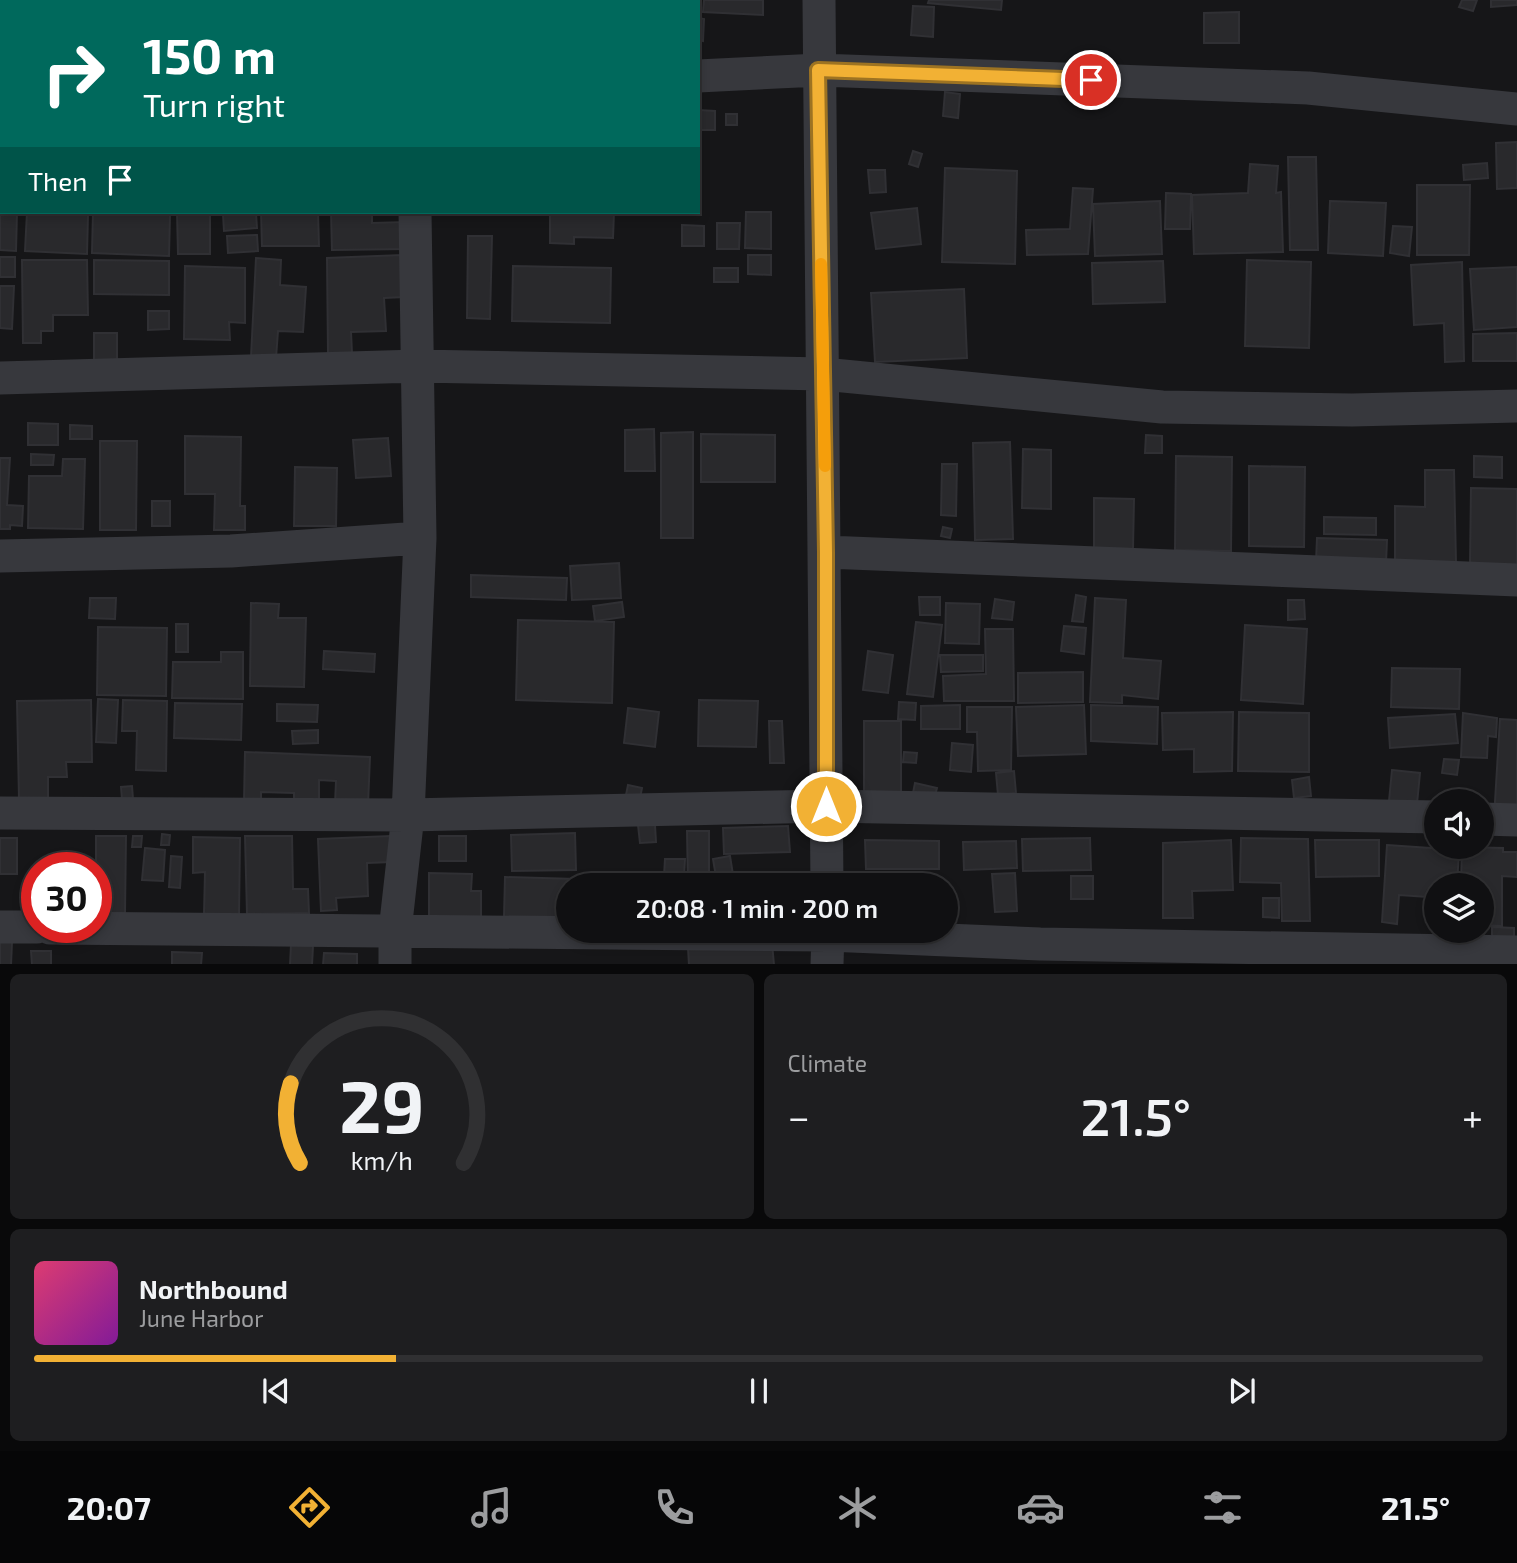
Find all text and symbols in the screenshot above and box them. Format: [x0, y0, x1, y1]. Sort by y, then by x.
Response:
text: 150 m [143, 25, 276, 84]
icon: right [28, 28, 119, 119]
pin [1061, 50, 1121, 110]
icon: arrive [1072, 61, 1110, 99]
text: Turn right [143, 85, 285, 123]
icon: arrive [101, 161, 139, 199]
text: Then [28, 165, 87, 196]
position arrow [789, 769, 863, 843]
map controls [1424, 789, 1494, 943]
button: sound [1424, 789, 1494, 859]
speed limit sign: 30 [21, 852, 112, 943]
button: layers [1424, 873, 1494, 943]
text: 20:08 · 1 min · 200 m [636, 892, 878, 923]
text: Climate [788, 1049, 867, 1077]
text: 29 [339, 1060, 424, 1148]
text: 21.5° [1081, 1084, 1191, 1146]
text: − [788, 1093, 810, 1139]
text: + [1462, 1093, 1483, 1139]
text: km/h [351, 1144, 413, 1174]
text: Northbound [139, 1273, 288, 1304]
text: June Harbor [139, 1304, 263, 1332]
icon: previous [257, 1372, 295, 1410]
icon: pause [740, 1372, 778, 1410]
icon: next [1223, 1372, 1261, 1410]
icon: directions [285, 1483, 334, 1532]
icon: music [467, 1483, 516, 1532]
icon: phone [650, 1483, 699, 1532]
icon: climate [833, 1483, 882, 1532]
icon: car [1016, 1483, 1065, 1532]
icon: filters [1198, 1483, 1247, 1532]
text: 20:07 [67, 1488, 151, 1526]
text: 21.5° [1381, 1488, 1450, 1526]

